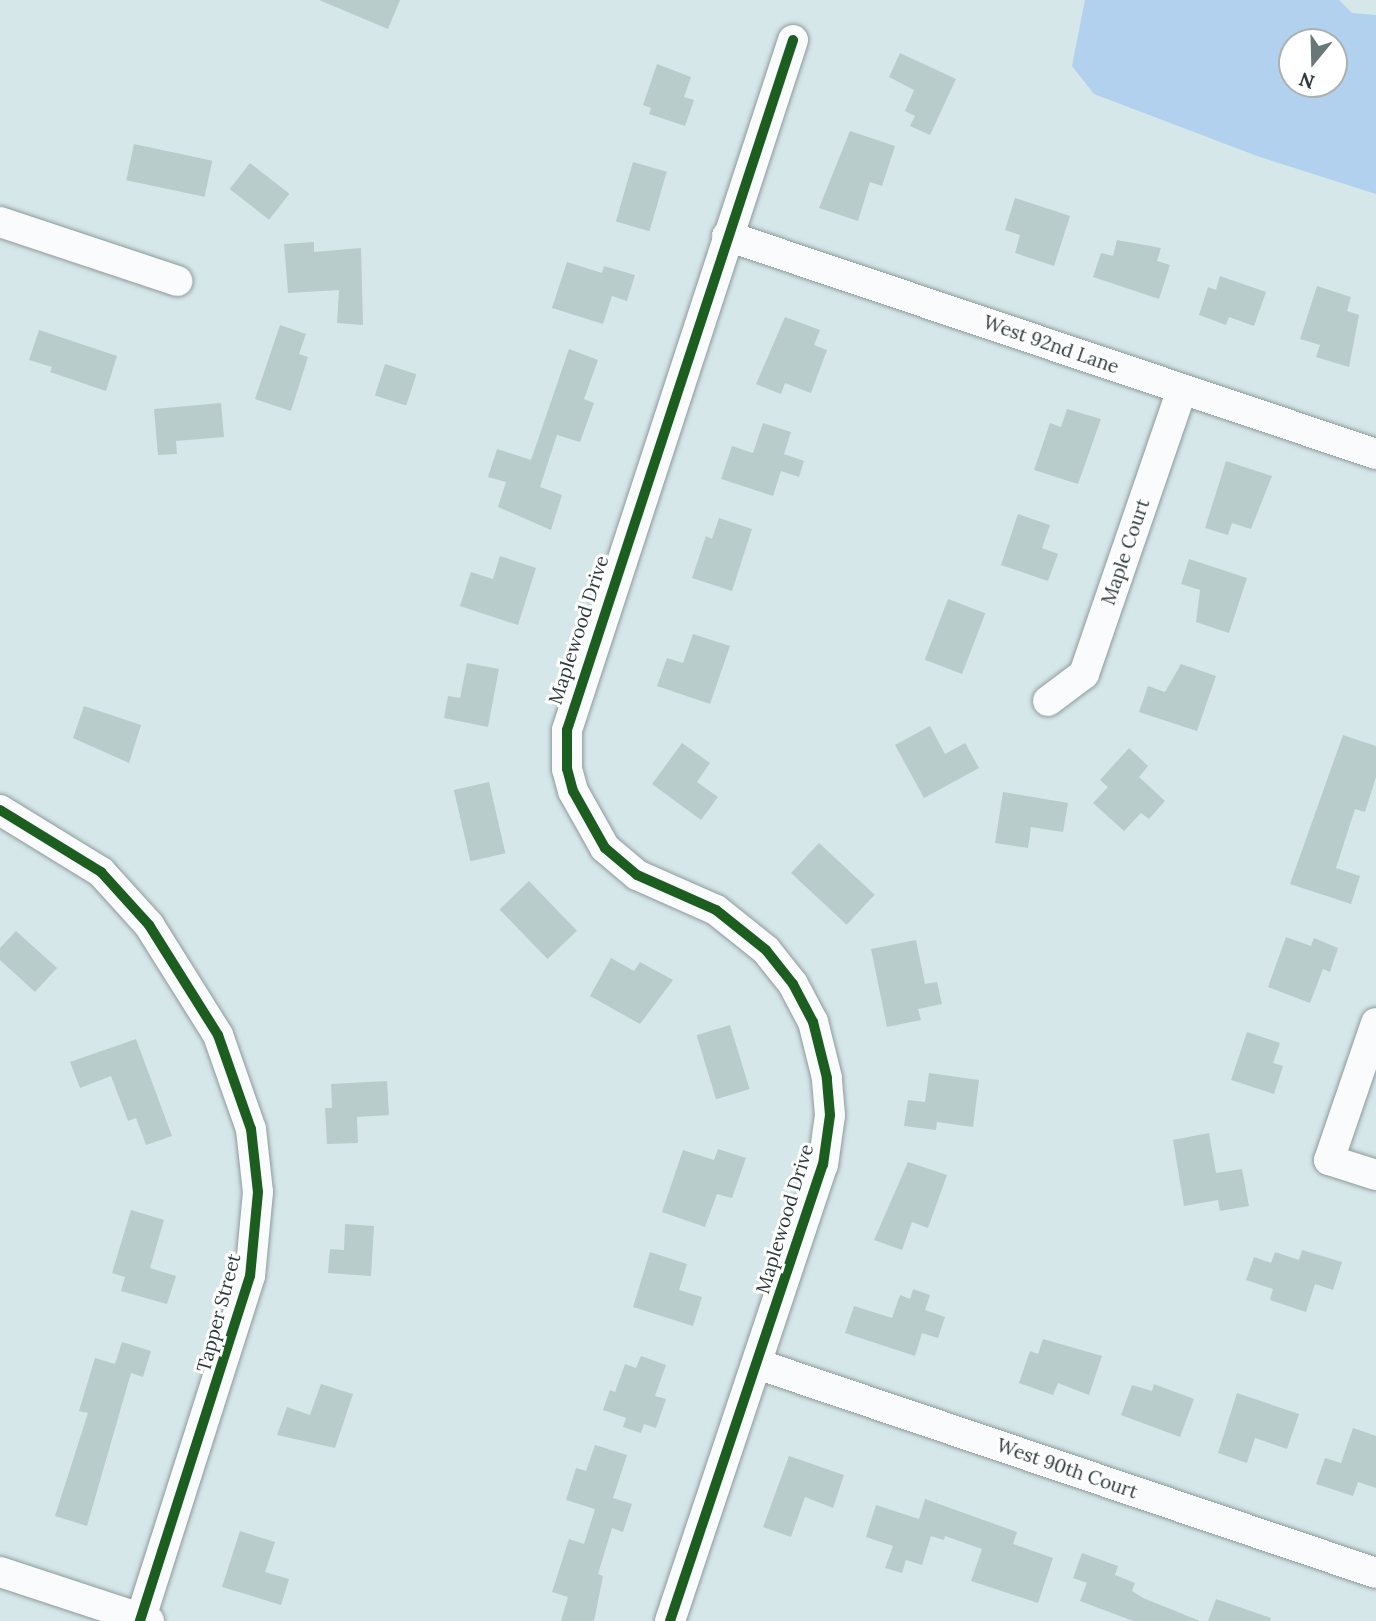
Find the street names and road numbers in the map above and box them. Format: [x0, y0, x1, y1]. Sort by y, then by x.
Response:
street label: West 92nd Lane [980, 311, 1122, 379]
street label: Maple Court [1097, 496, 1155, 608]
street label: Maplewood Drive [544, 553, 614, 707]
street label: Maplewood Drive [751, 1142, 819, 1296]
street label: Tapper Street [192, 1251, 246, 1375]
street label: West 90th Court [994, 1434, 1140, 1504]

